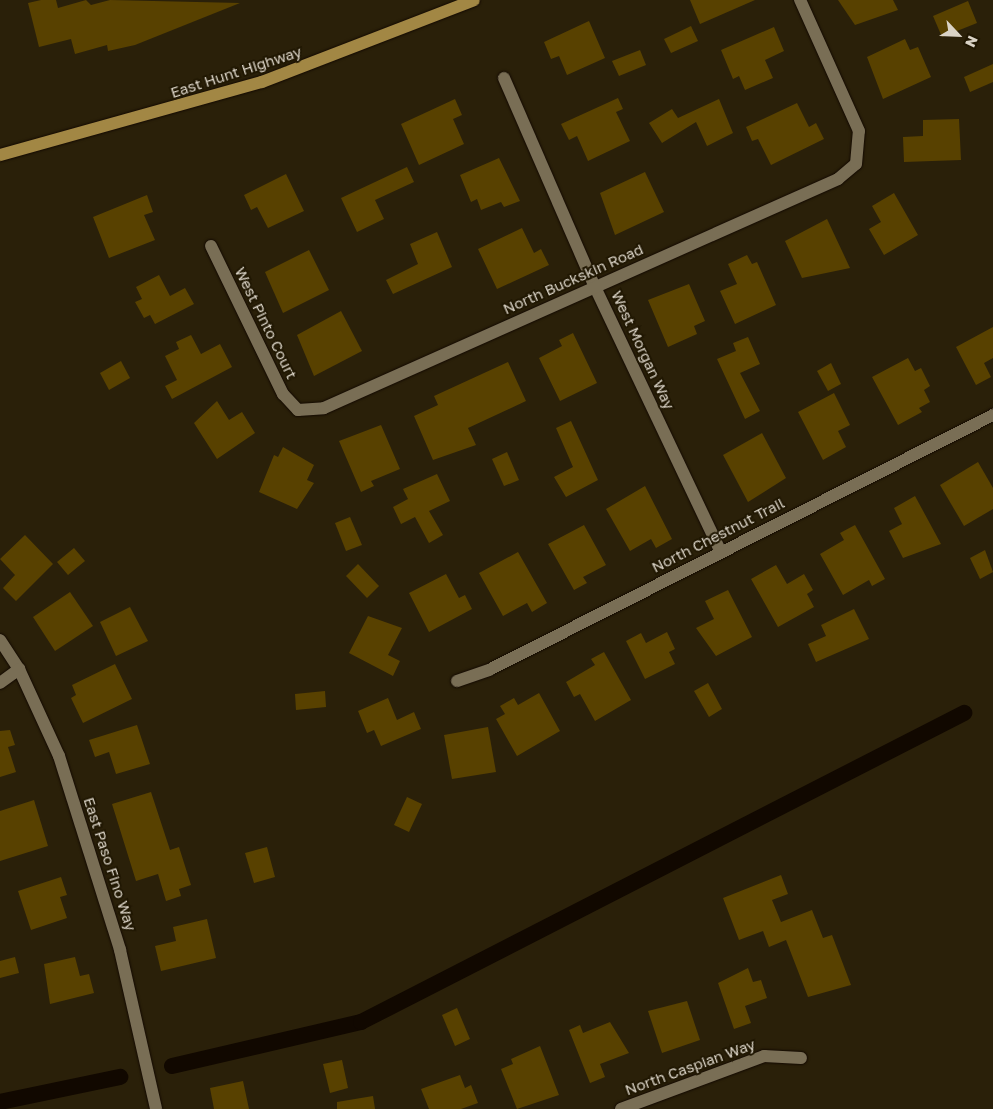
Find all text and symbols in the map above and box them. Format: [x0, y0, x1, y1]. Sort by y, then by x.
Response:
north arrow [933, 10, 983, 60]
text: N [962, 33, 982, 50]
street label: East Hunt Highway [168, 42, 304, 102]
street label: North Buckskin Road [500, 240, 646, 318]
street label: West Pinto Court [231, 264, 301, 382]
street label: West Morgan Way [608, 288, 678, 412]
street label: North Chestnut Trail [649, 494, 787, 576]
street label: East Paso Fino Way [80, 795, 140, 933]
street label: North Caspian Way [622, 1035, 758, 1099]

